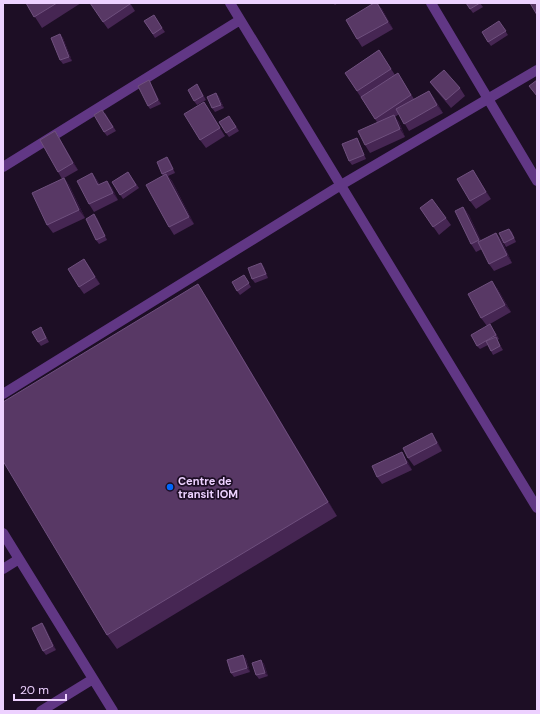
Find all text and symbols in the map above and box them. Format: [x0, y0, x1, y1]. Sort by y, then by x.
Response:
place label: Centre de transit IOM [178, 474, 238, 501]
marker: Centre de transit IOM [165, 482, 175, 492]
scale bar [14, 676, 66, 702]
text: 20 m [20, 682, 49, 698]

